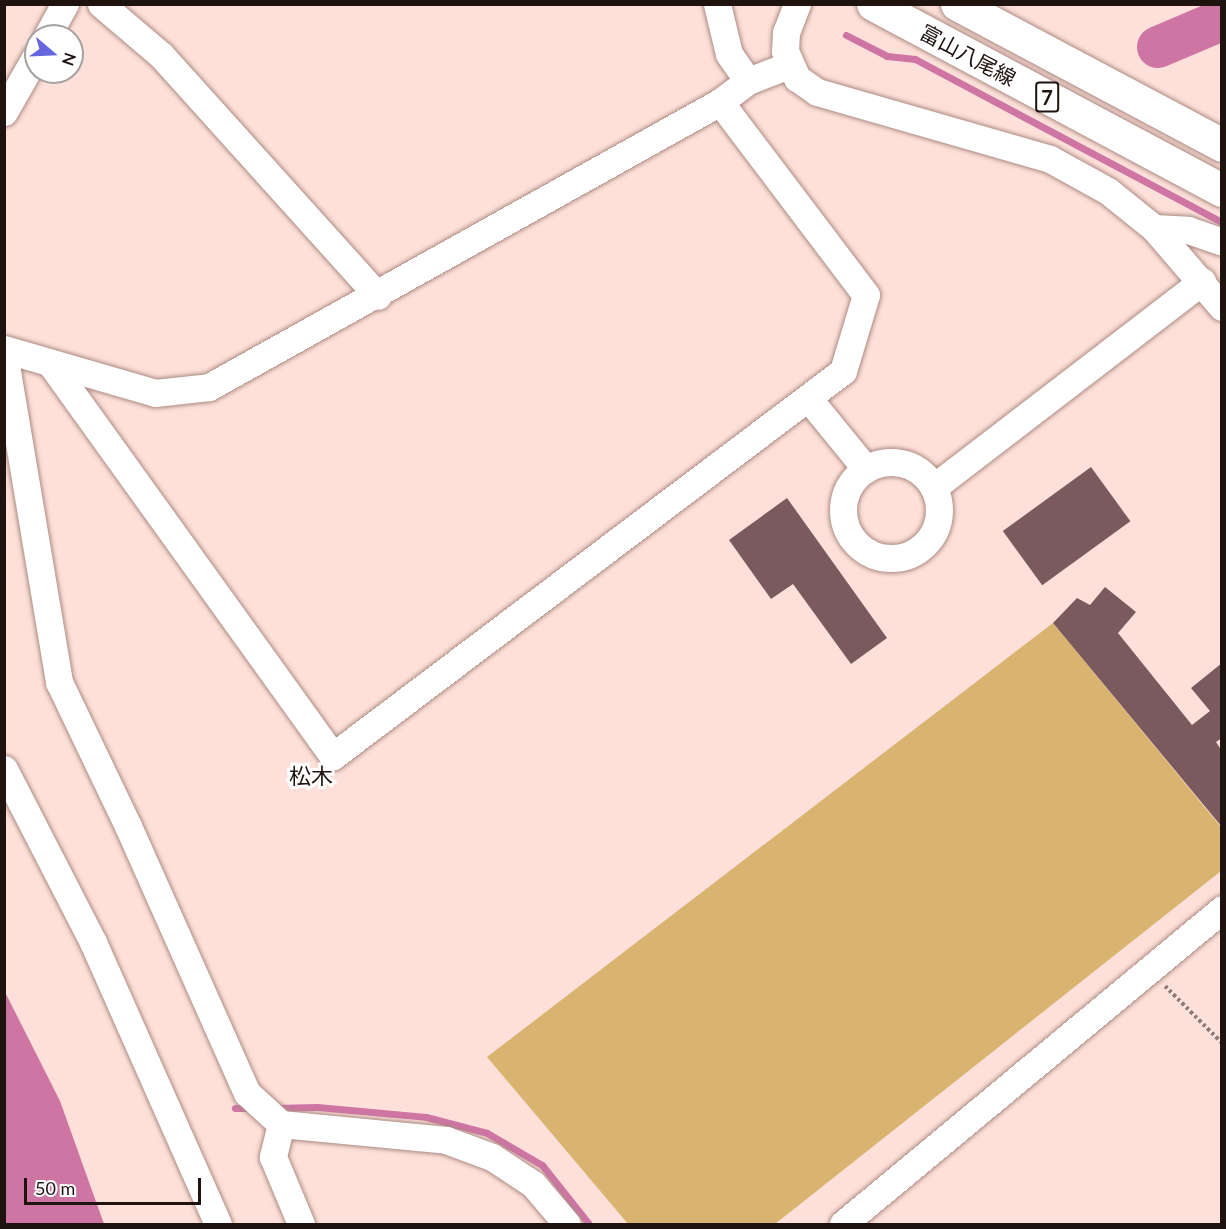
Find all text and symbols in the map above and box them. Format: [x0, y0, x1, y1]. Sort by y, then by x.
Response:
street label: 富山八尾線 [916, 19, 1020, 91]
north arrow [24, 24, 84, 84]
text: N [59, 50, 81, 68]
road number: 7 [1035, 80, 1059, 114]
district label: 松木 [289, 763, 333, 789]
scale bar [27, 1166, 204, 1204]
text: 50 m [35, 1177, 75, 1199]

